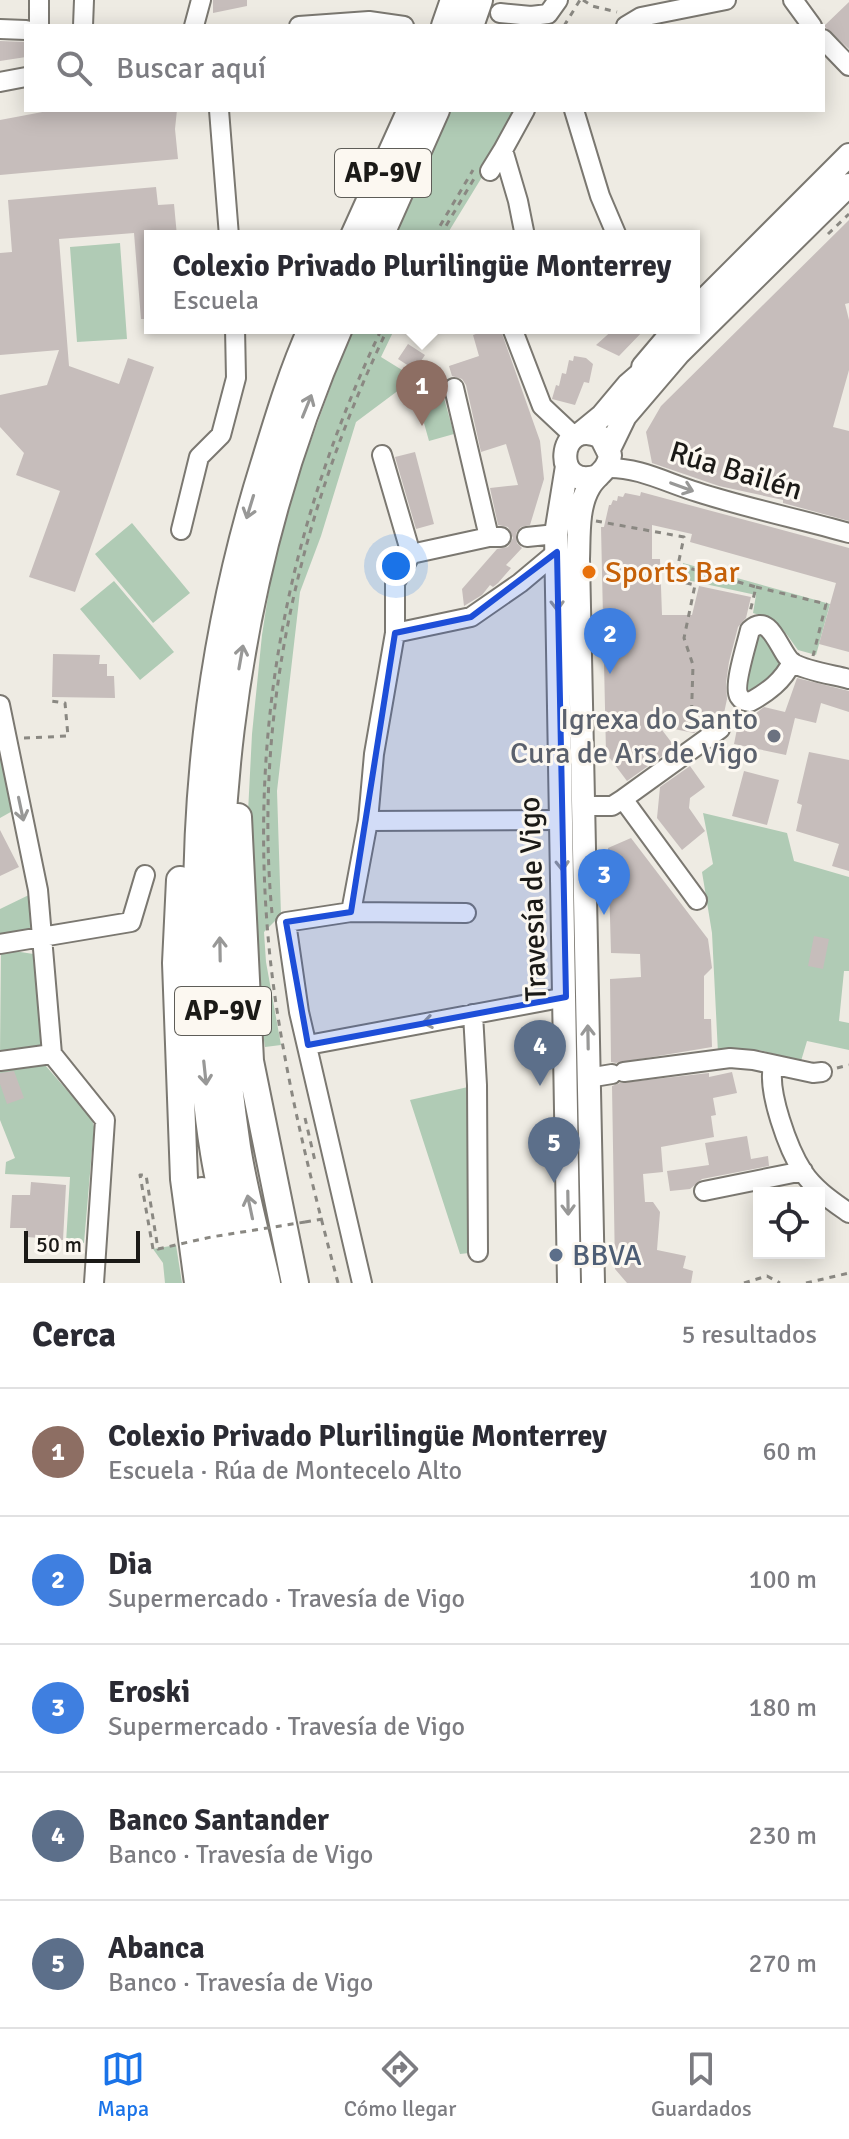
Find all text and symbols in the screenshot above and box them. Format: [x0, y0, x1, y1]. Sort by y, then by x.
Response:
search box [24, 24, 825, 112]
icon: search [52, 46, 96, 90]
text: Buscar aquí [116, 50, 266, 87]
road number: AP-9V [335, 149, 431, 197]
popup [144, 230, 700, 334]
text: Colexio Privado Plurilingüe Monterrey [173, 248, 672, 285]
text: Escuela [173, 285, 259, 317]
pin: 1 [396, 360, 448, 426]
one-way arrow [301, 394, 315, 419]
street label: Rúa Bailén [665, 433, 807, 509]
one-way arrow [669, 480, 694, 495]
one-way arrow [242, 494, 257, 520]
your location [376, 546, 416, 586]
place label: Sports Bar [605, 554, 739, 591]
marker: Sports Bar [580, 563, 598, 581]
one-way arrow [549, 585, 565, 612]
pin: 2 [584, 608, 636, 674]
one-way arrow [234, 645, 249, 671]
place label: Igrexa do Santo Cura de Ars de Vigo [510, 701, 758, 772]
marker: Igrexa do Santo Cura de Ars de Vigo [765, 727, 783, 745]
one-way arrow [15, 795, 30, 821]
street label: Travesía de Vigo [511, 796, 555, 1002]
one-way arrow [554, 845, 569, 872]
pin: 3 [578, 849, 630, 915]
one-way arrow [212, 936, 228, 963]
road number: AP-9V [175, 987, 271, 1035]
one-way arrow [422, 1014, 447, 1029]
pin: 4 [514, 1020, 566, 1086]
one-way arrow [580, 1024, 595, 1051]
one-way arrow [197, 1059, 212, 1086]
pin: 5 [528, 1117, 580, 1183]
map controls [753, 1187, 825, 1259]
button: locate [753, 1187, 825, 1259]
one-way arrow [560, 1189, 576, 1216]
one-way arrow [242, 1194, 257, 1220]
scale bar [24, 1227, 140, 1263]
text: 50 m [36, 1231, 82, 1258]
place label: BBVA [572, 1237, 642, 1274]
marker: BBVA [547, 1246, 565, 1264]
text: Cerca [32, 1314, 116, 1356]
text: 5 resultados [681, 1319, 817, 1351]
text: Colexio Privado Plurilingüe Monterrey [108, 1418, 607, 1455]
text: 1 [51, 1436, 65, 1468]
text: 60 m [762, 1436, 817, 1468]
text: Escuela · Rúa de Montecelo Alto [108, 1455, 462, 1487]
text: Dia [108, 1546, 152, 1583]
text: 2 [51, 1564, 65, 1596]
text: 100 m [748, 1564, 817, 1596]
text: Supermercado · Travesía de Vigo [108, 1583, 465, 1615]
text: Eroski [108, 1674, 190, 1711]
text: 3 [51, 1692, 65, 1724]
text: 180 m [748, 1692, 817, 1724]
text: Supermercado · Travesía de Vigo [108, 1711, 465, 1743]
text: Banco Santander [108, 1802, 329, 1839]
text: 4 [51, 1820, 65, 1852]
text: 230 m [748, 1820, 817, 1852]
text: Banco · Travesía de Vigo [108, 1839, 373, 1871]
text: Abanca [108, 1930, 205, 1967]
text: 5 [51, 1948, 65, 1980]
text: 270 m [748, 1948, 817, 1980]
text: Banco · Travesía de Vigo [108, 1967, 373, 1999]
tab: Mapa [97, 2047, 149, 2122]
tab: Cómo llegar [344, 2047, 456, 2122]
tab: Guardados [651, 2047, 752, 2122]

